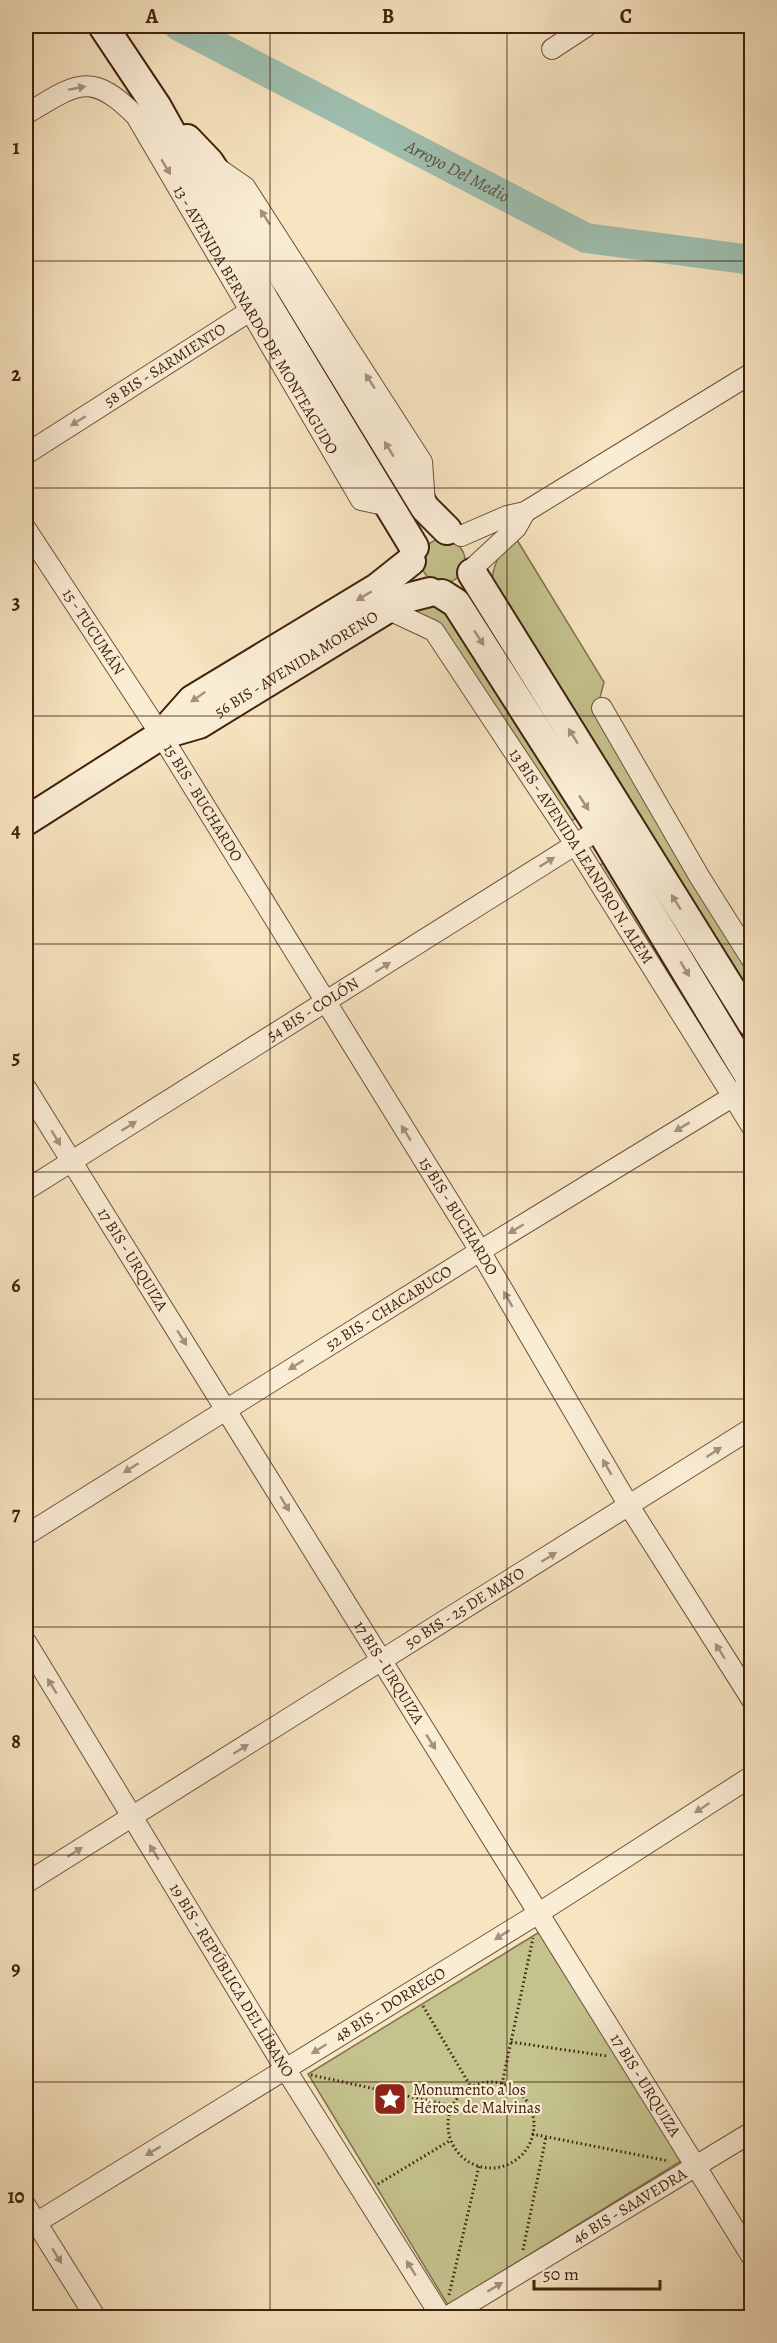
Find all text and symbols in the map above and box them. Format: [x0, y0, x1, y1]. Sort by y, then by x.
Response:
text: A [145, 3, 159, 30]
text: B [382, 3, 394, 30]
text: C [620, 3, 632, 30]
one-way arrow [68, 83, 87, 92]
text: 1 [12, 134, 20, 161]
water label: Arroyo Del Medio [400, 134, 514, 208]
one-way arrow [161, 159, 172, 175]
street label: 13 - AVENIDA BERNARDO DE MONTEAGUDO [168, 181, 343, 459]
one-way arrow [259, 209, 270, 225]
street label: 58 BIS - SARMIENTO [100, 318, 230, 412]
text: 2 [11, 361, 21, 388]
one-way arrow [365, 373, 376, 389]
one-way arrow [70, 415, 86, 426]
one-way arrow [383, 441, 394, 457]
street label: 15 - TUCUMÁN [57, 584, 130, 679]
text: 3 [12, 589, 20, 616]
one-way arrow [356, 590, 372, 601]
street label: 56 BIS - AVENIDA MORENO [211, 606, 383, 723]
one-way arrow [473, 630, 484, 647]
one-way arrow [190, 691, 206, 703]
one-way arrow [568, 728, 579, 744]
street label: 15 BIS - BUCHARDO [158, 740, 248, 866]
street label: 13 BIS - AVENIDA LEANDRO N. ALEM [504, 744, 658, 968]
one-way arrow [578, 795, 589, 811]
text: 4 [11, 817, 21, 844]
one-way arrow [539, 857, 555, 868]
one-way arrow [671, 894, 682, 910]
one-way arrow [375, 961, 391, 972]
one-way arrow [679, 961, 690, 977]
street label: 54 BIS - COLÓN [263, 972, 363, 1047]
text: 5 [12, 1044, 20, 1071]
one-way arrow [121, 1121, 137, 1132]
one-way arrow [674, 1122, 690, 1133]
one-way arrow [400, 1125, 411, 1141]
one-way arrow [51, 1130, 61, 1147]
street label: 15 BIS - BUCHARDO [414, 1153, 503, 1280]
street label: 17 BIS - URQUIZA [92, 1204, 173, 1316]
one-way arrow [507, 1223, 524, 1234]
street label: 52 BIS - CHACABUCO [321, 1260, 456, 1356]
text: 6 [11, 1272, 21, 1299]
one-way arrow [503, 1290, 513, 1307]
one-way arrow [177, 1330, 188, 1347]
one-way arrow [288, 1359, 304, 1370]
one-way arrow [705, 1447, 722, 1458]
one-way arrow [601, 1459, 612, 1475]
one-way arrow [123, 1463, 139, 1474]
one-way arrow [280, 1496, 291, 1512]
text: 7 [12, 1500, 21, 1527]
one-way arrow [541, 1551, 557, 1562]
street label: 50 BIS - 25 DE MAYO [401, 1562, 529, 1654]
street label: 17 BIS - URQUIZA [349, 1617, 430, 1729]
one-way arrow [715, 1643, 726, 1659]
one-way arrow [47, 1678, 58, 1694]
text: 8 [11, 1728, 21, 1755]
one-way arrow [426, 1734, 437, 1750]
one-way arrow [233, 1743, 249, 1754]
one-way arrow [694, 1802, 710, 1813]
one-way arrow [148, 1844, 159, 1860]
one-way arrow [67, 1846, 83, 1857]
street label: 19 BIS - REPÚBLICA DEL LÍBANO [164, 1879, 299, 2082]
one-way arrow [494, 1930, 510, 1941]
text: 9 [11, 1955, 21, 1982]
street label: 48 BIS - DORREGO [331, 1962, 450, 2047]
street label: 17 BIS - URQUIZA [605, 2029, 686, 2142]
one-way arrow [311, 2044, 327, 2055]
place label: Monumento a los Héroes de Malvinas [413, 2079, 541, 2119]
place icon: Monumento a los Héroes de Malvinas [372, 2081, 408, 2117]
one-way arrow [145, 2146, 161, 2157]
street label: 46 BIS - SAAVEDRA [569, 2163, 691, 2249]
text: 10 [7, 2183, 25, 2210]
one-way arrow [51, 2248, 62, 2264]
scale bar [534, 2253, 660, 2291]
one-way arrow [406, 2260, 417, 2276]
text: 50 m [543, 2262, 579, 2286]
one-way arrow [487, 2282, 503, 2293]

